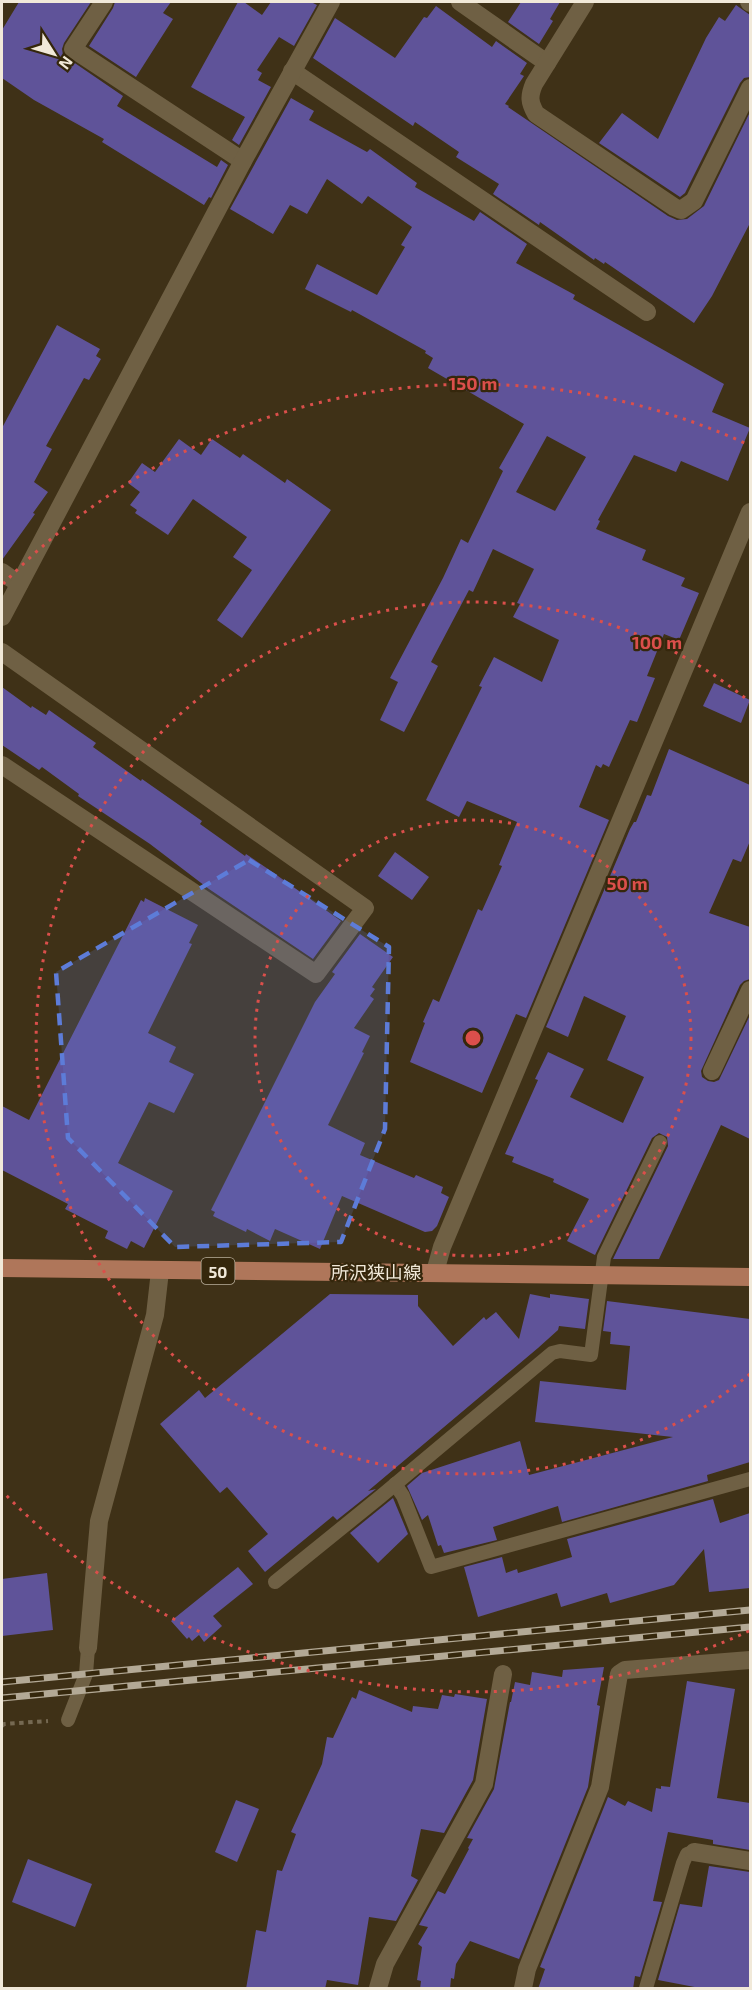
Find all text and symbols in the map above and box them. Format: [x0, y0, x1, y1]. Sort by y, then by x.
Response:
north arrow [24, 24, 84, 84]
text: N [55, 53, 77, 74]
text: 150 m [449, 372, 497, 394]
text: 100 m [632, 631, 682, 653]
text: 50 m [606, 872, 648, 894]
centre of rings [463, 1028, 483, 1048]
road number: 50 [202, 1258, 234, 1284]
street label: 所沢狭山線 [331, 1261, 421, 1283]

